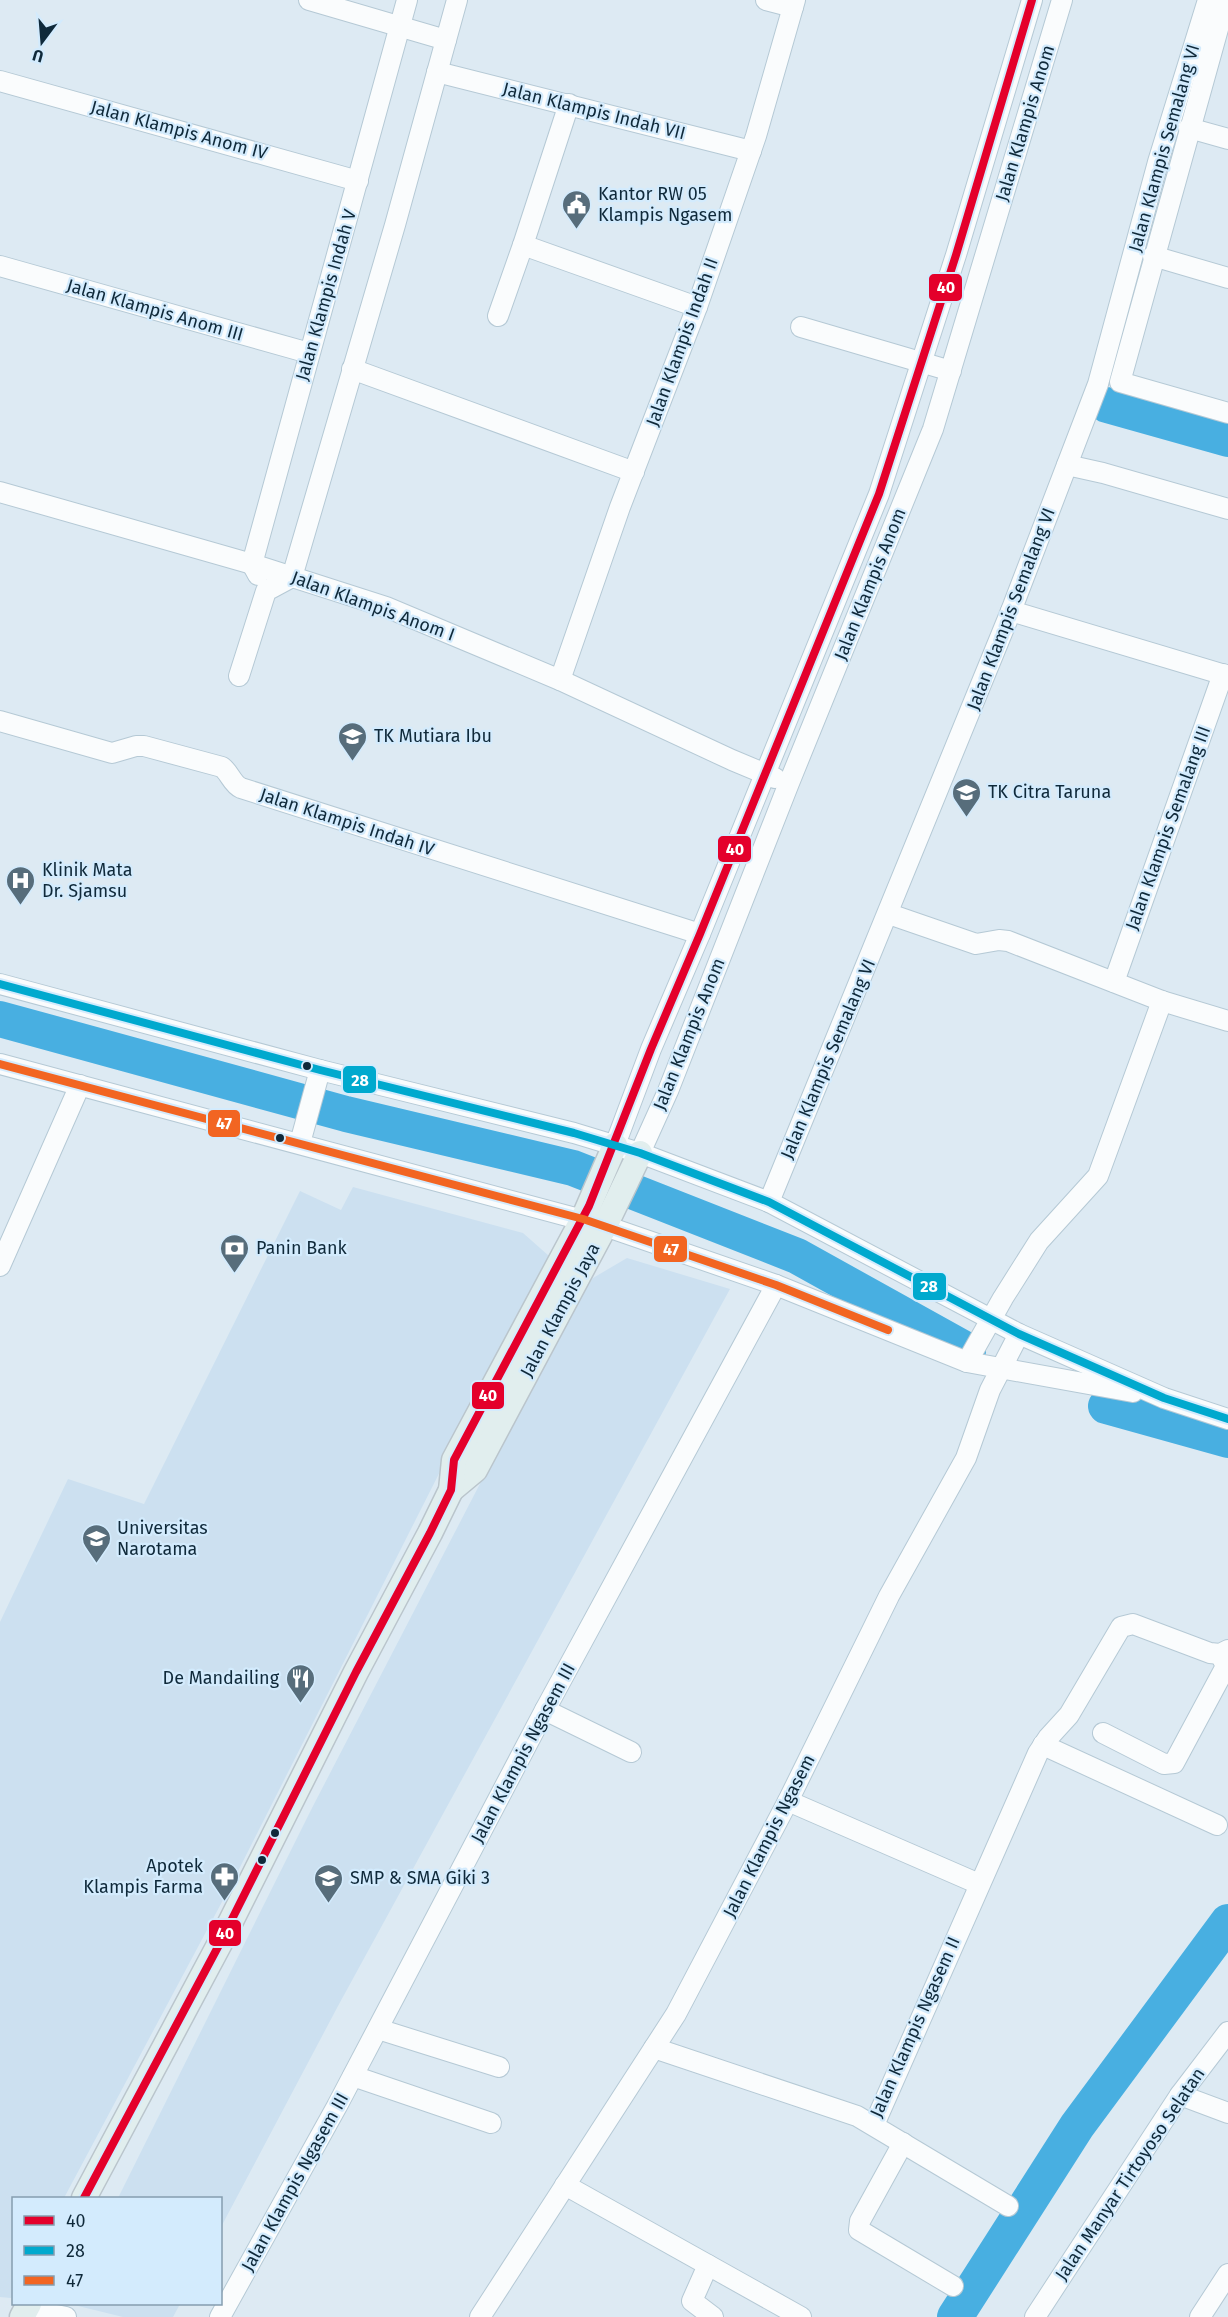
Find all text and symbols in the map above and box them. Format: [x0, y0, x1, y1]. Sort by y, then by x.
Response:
north arrow [12, 12, 72, 72]
street label: Jalan Klampis Anom [991, 42, 1059, 204]
street label: Jalan Klampis Semalang VI [1124, 42, 1204, 254]
text: U [30, 45, 46, 67]
street label: Jalan Klampis Indah VII [500, 78, 688, 144]
street label: Jalan Klampis Anom IV [88, 96, 270, 164]
place label: Kantor RW 05 Klampis Ngasem [598, 183, 733, 226]
public building icon: Kantor RW 05 Klampis Ngasem [561, 188, 593, 230]
street label: Jalan Klampis Indah V [291, 207, 361, 383]
street label: Jalan Klampis Indah II [641, 255, 723, 429]
line badge: 40 [928, 273, 963, 302]
street label: Jalan Klampis Anom III [64, 274, 246, 346]
text: 40 [937, 278, 955, 297]
street label: Jalan Klampis Anom [829, 505, 911, 663]
street label: Jalan Klampis Semalang VI [962, 505, 1060, 713]
street label: Jalan Klampis Anom I [288, 566, 458, 646]
school or university icon: TK Mutiara Ibu [337, 720, 369, 762]
street label: Jalan Klampis Semalang III [1121, 723, 1215, 933]
place label: TK Mutiara Ibu [374, 725, 492, 747]
school or university icon: TK Citra Taruna [951, 776, 983, 818]
place label: TK Citra Taruna [988, 781, 1111, 803]
street label: Jalan Klampis Indah IV [257, 783, 437, 861]
line badge: 40 [717, 835, 752, 863]
text: 40 [726, 840, 744, 859]
place label: Klinik Mata Dr. Sjamsu [42, 859, 133, 902]
hospital icon: Klinik Mata Dr. Sjamsu [5, 864, 37, 906]
street label: Jalan Klampis Anom [648, 955, 730, 1113]
street label: Jalan Klampis Semalang VI [776, 956, 880, 1162]
unlabelled marker [301, 1060, 313, 1072]
line badge: 28 [342, 1065, 377, 1094]
text: 28 [351, 1071, 369, 1090]
line badge: 47 [207, 1109, 241, 1138]
text: 47 [216, 1114, 233, 1133]
unlabelled marker [274, 1132, 286, 1144]
bank icon: Panin Bank [219, 1232, 251, 1274]
line badge: 47 [653, 1235, 688, 1263]
place label: Panin Bank [256, 1237, 347, 1259]
street label: Jalan Klampis Jaya [515, 1239, 605, 1381]
text: 47 [663, 1240, 680, 1259]
line badge: 28 [912, 1272, 947, 1301]
text: 28 [920, 1277, 938, 1296]
line badge: 40 [471, 1381, 505, 1410]
text: 40 [479, 1386, 497, 1405]
place label: Universitas Narotama [117, 1517, 208, 1560]
school or university icon: Universitas Narotama [80, 1522, 112, 1564]
street label: Jalan Klampis Ngasem III [466, 1659, 580, 1847]
restaurant icon: De Mandailing [284, 1662, 316, 1704]
place label: De Mandailing [163, 1667, 280, 1689]
street label: Jalan Klampis Ngasem [718, 1751, 820, 1921]
unlabelled marker [269, 1827, 281, 1839]
unlabelled marker [256, 1854, 268, 1866]
place label: Apotek Klampis Farma [83, 1855, 204, 1898]
pharmacy icon: Apotek Klampis Farma [208, 1860, 240, 1902]
school or university icon: SMP & SMA Giki 3 [313, 1862, 345, 1904]
place label: SMP & SMA Giki 3 [350, 1867, 490, 1889]
line badge: 40 [208, 1919, 242, 1947]
text: 40 [216, 1924, 234, 1943]
street label: Jalan Klampis Ngasem II [865, 1933, 965, 2121]
street label: Jalan Manyar Tirtoyoso Selatan [1050, 2063, 1210, 2285]
street label: Jalan Klampis Ngasem III [237, 2089, 353, 2275]
legend [12, 2197, 222, 2305]
text: 40 [66, 2210, 86, 2232]
text: 28 [66, 2240, 85, 2262]
text: 47 [66, 2270, 83, 2292]

